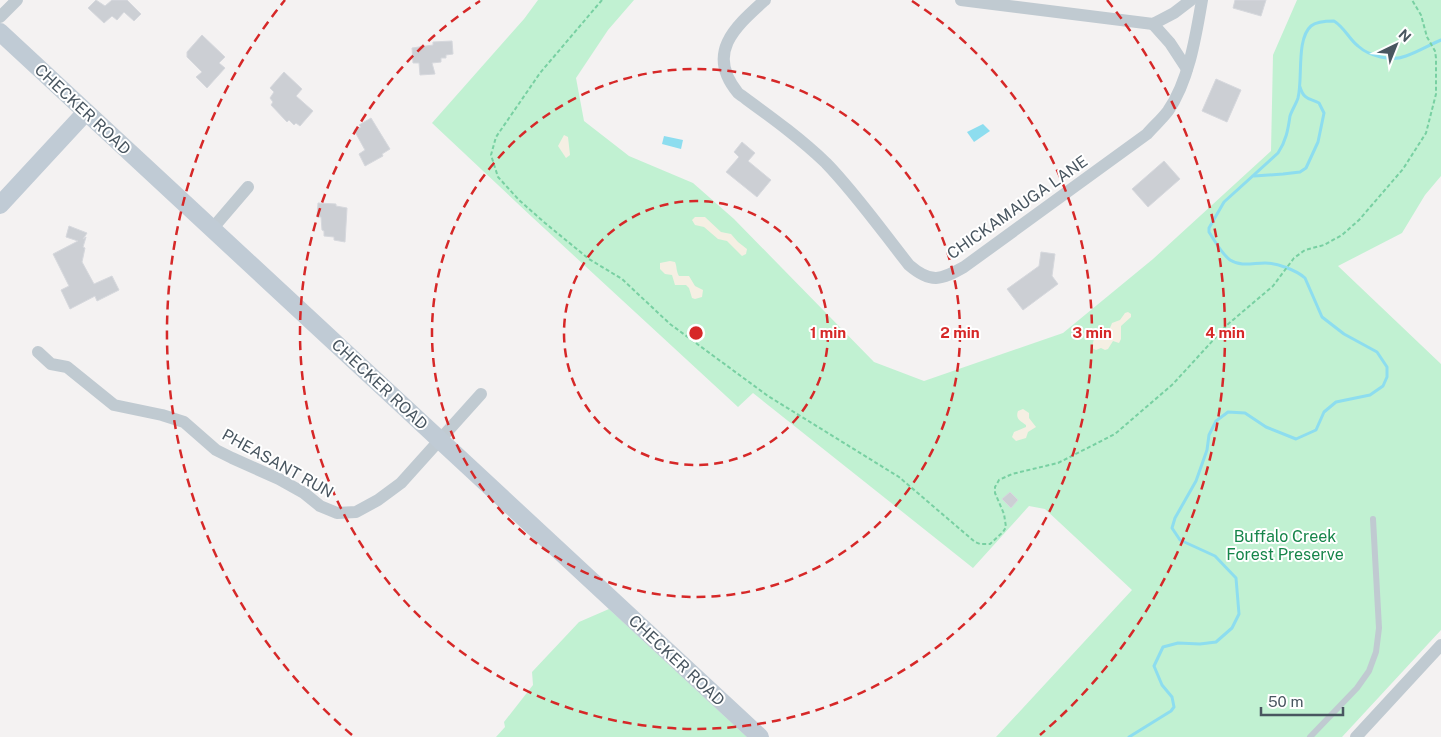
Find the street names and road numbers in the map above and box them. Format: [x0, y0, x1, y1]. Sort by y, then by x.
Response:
street label: CHECKER ROAD [31, 60, 135, 159]
street label: CHICKAMAUGA LANE [943, 152, 1091, 263]
street label: CHECKER ROAD [328, 335, 432, 434]
street label: PHEASANT RUN [219, 425, 337, 502]
street label: CHECKER ROAD [625, 611, 729, 710]

